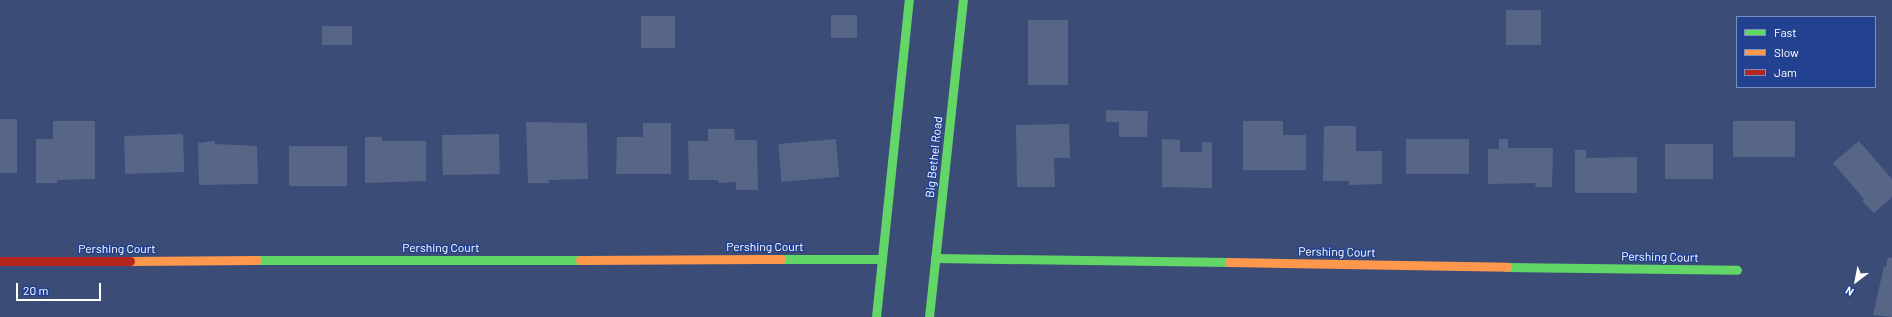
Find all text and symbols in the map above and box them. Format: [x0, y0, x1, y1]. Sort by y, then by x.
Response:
legend [1736, 16, 1876, 88]
text: Fast [1774, 25, 1797, 39]
text: Slow [1774, 45, 1799, 59]
text: Jam [1774, 65, 1797, 79]
street label: Big Bethel Road [923, 115, 945, 199]
street label: Pershing Court [726, 240, 804, 254]
street label: Pershing Court [402, 241, 480, 255]
street label: Pershing Court [78, 242, 156, 256]
street label: Pershing Court [1298, 244, 1376, 260]
street label: Pershing Court [1621, 249, 1699, 265]
north arrow [1836, 261, 1876, 301]
scale bar [18, 275, 103, 301]
text: 20 m [23, 283, 49, 297]
text: N [1843, 284, 1856, 299]

